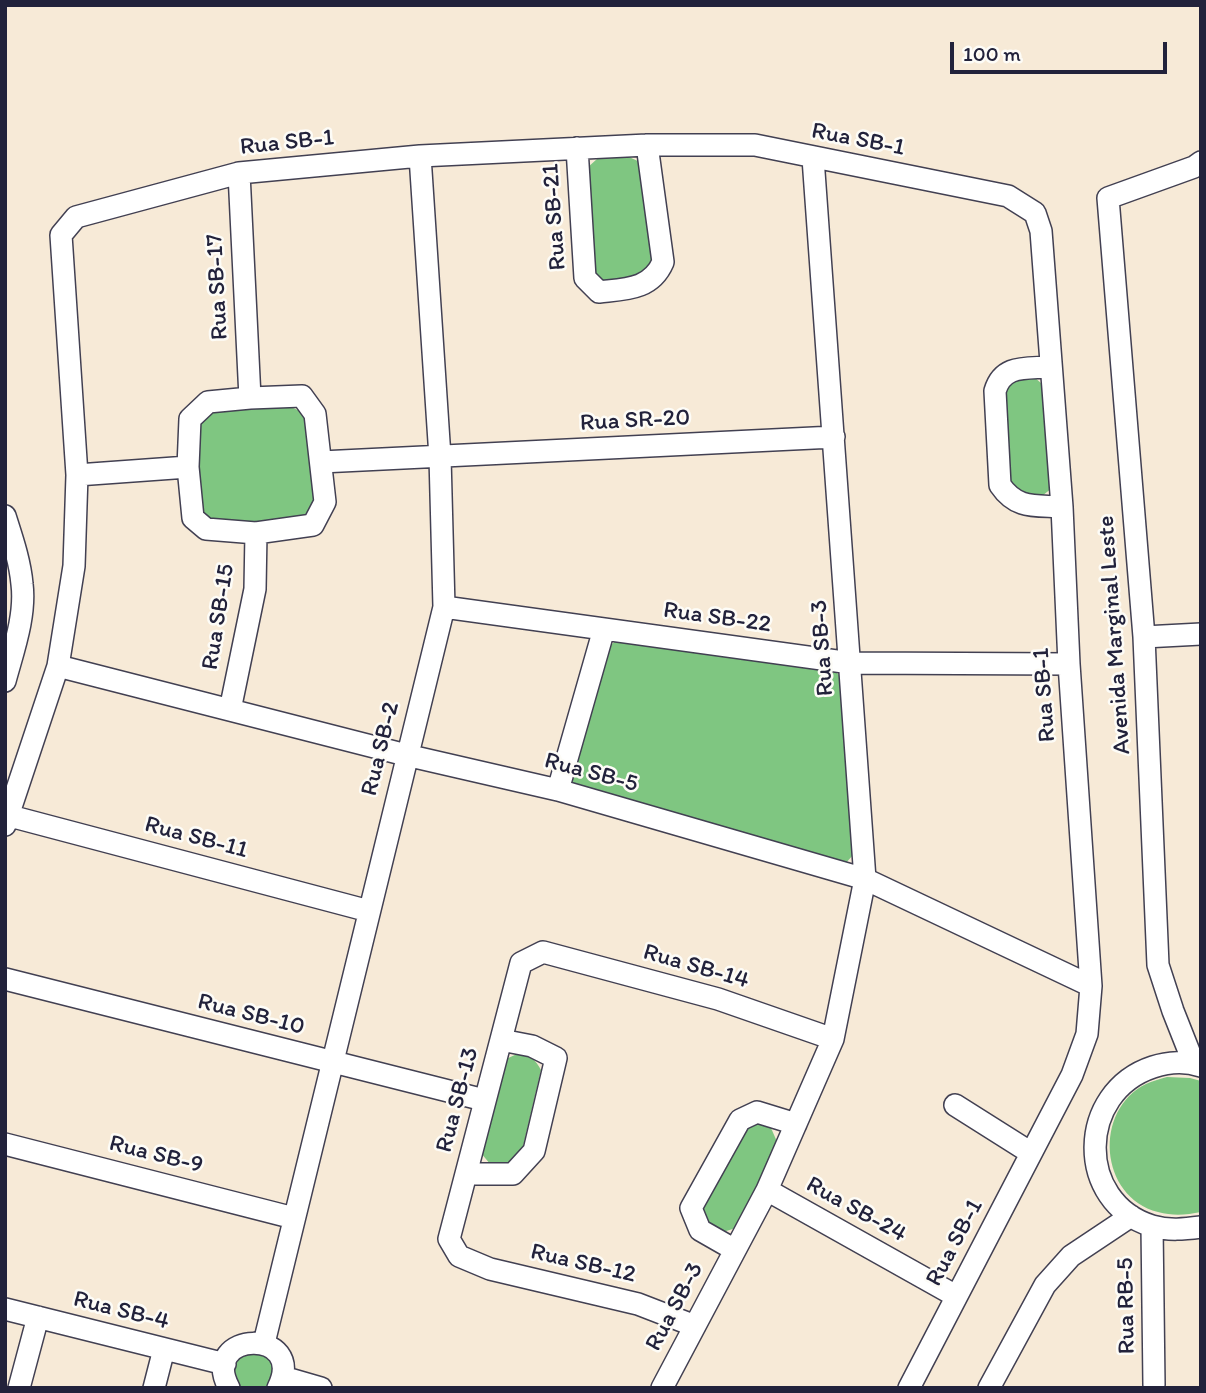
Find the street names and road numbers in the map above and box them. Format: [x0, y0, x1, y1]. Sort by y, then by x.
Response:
street label: Rua SB-1 [809, 117, 907, 163]
street label: Rua SB-1 [239, 124, 335, 162]
street label: Rua SB-21 [537, 163, 573, 271]
street label: Rua SB-17 [201, 233, 235, 341]
street label: Rua SR-20 [579, 404, 691, 438]
street label: Avenida Marginal Leste [1092, 515, 1138, 755]
street label: Rua SB-15 [196, 562, 242, 672]
street label: Rua SB-22 [661, 596, 773, 640]
street label: Rua SB-3 [805, 599, 841, 697]
street label: Rua SB-1 [1027, 647, 1063, 743]
street label: Rua SB-2 [355, 699, 407, 799]
street label: Rua SB-5 [541, 747, 641, 799]
street label: Rua SB-11 [141, 810, 251, 866]
street label: Rua SB-14 [640, 938, 752, 996]
street label: Rua SB-10 [195, 988, 307, 1042]
street label: Rua SB-13 [430, 1044, 486, 1156]
street label: Rua SB-9 [106, 1129, 206, 1181]
street label: Rua SB-24 [801, 1171, 911, 1249]
street label: Rua SB-1 [920, 1195, 990, 1291]
street label: Rua SB-12 [528, 1238, 638, 1290]
street label: Rua RB-5 [1112, 1257, 1142, 1355]
street label: Rua SB-3 [640, 1258, 710, 1356]
street label: Rua SB-4 [70, 1285, 172, 1337]

